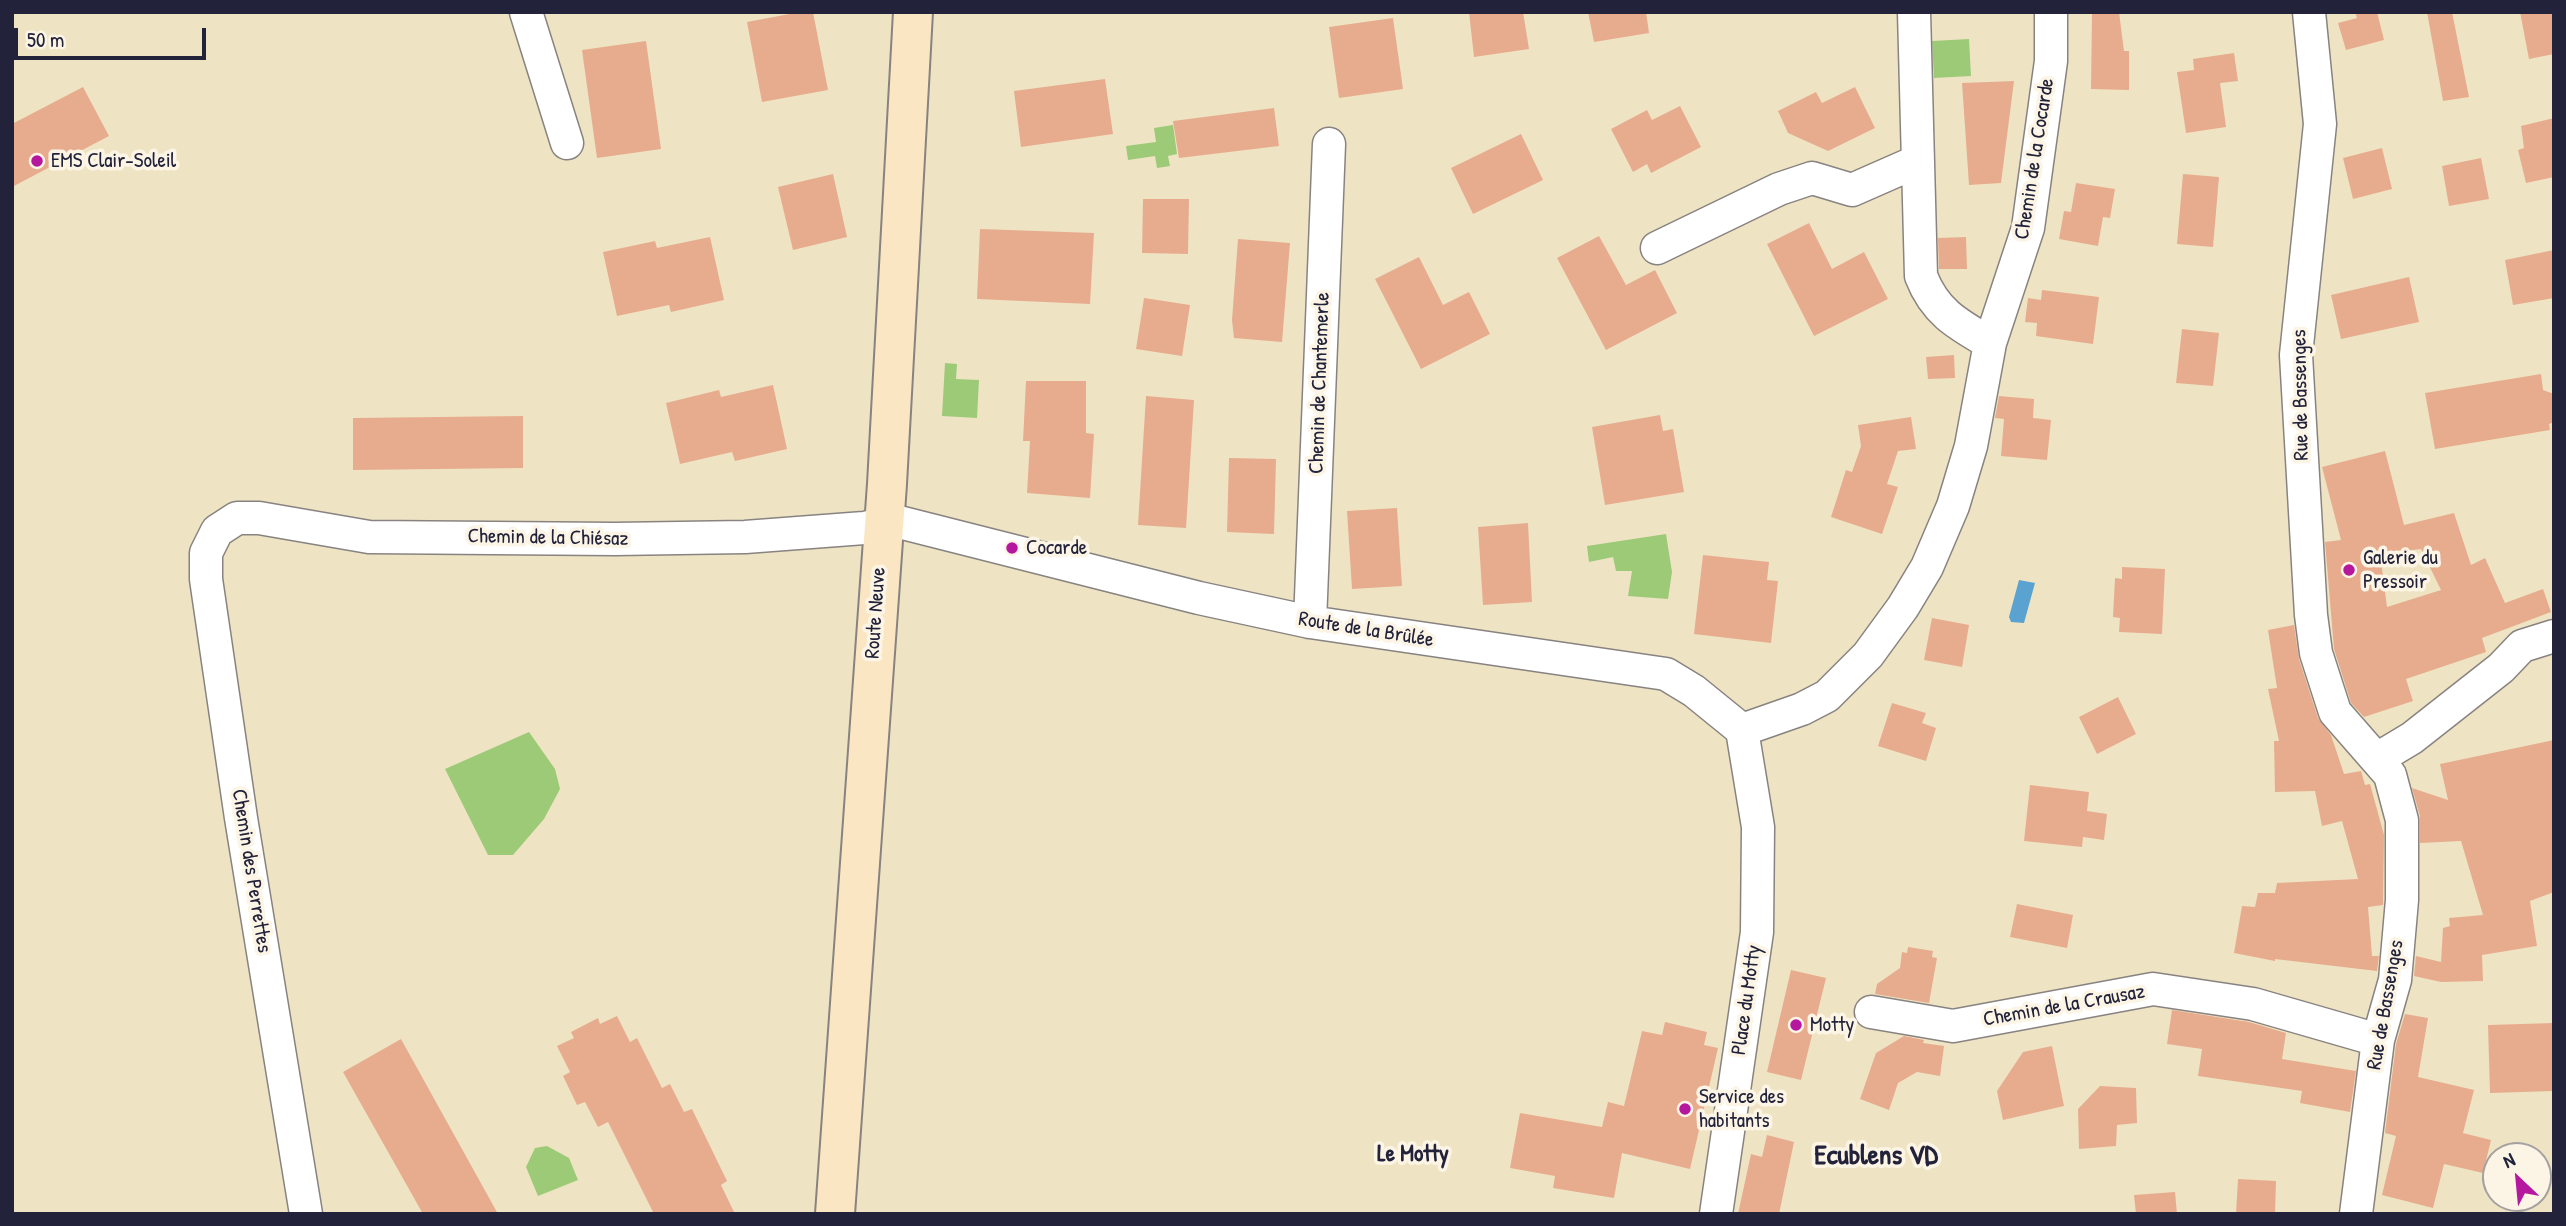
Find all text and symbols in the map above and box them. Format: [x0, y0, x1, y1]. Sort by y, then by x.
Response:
scale bar [18, 14, 210, 58]
text: 50 m [27, 25, 64, 54]
street label: Chemin de la Cocarde [2010, 77, 2060, 241]
place label: EMS Clair-Soleil [51, 148, 176, 174]
marker: EMS Clair-Soleil [29, 153, 45, 169]
street label: Chemin de Chantemerle [1304, 292, 1336, 474]
street label: Rue de Bassenges [2287, 329, 2315, 461]
street label: Chemin de la Chiésaz [467, 524, 629, 552]
place label: Cocarde [1026, 535, 1087, 561]
marker: Cocarde [1004, 540, 1020, 556]
place label: Galerie du Pressoir [2363, 545, 2438, 595]
marker: Galerie du Pressoir [2341, 562, 2357, 578]
street label: Route Neuve [860, 566, 892, 660]
street label: Route de la Brûlée [1297, 607, 1435, 653]
street label: Chemin des Perrettes [226, 787, 276, 955]
street label: Rue de Bassenges [2362, 938, 2410, 1072]
street label: Place du Motty [1727, 943, 1767, 1057]
street label: Chemin de la Crausaz [1981, 979, 2147, 1033]
place label: Motty [1810, 1012, 1854, 1038]
marker: Motty [1788, 1017, 1804, 1033]
place label: Service des habitants [1699, 1084, 1784, 1134]
marker: Service des habitants [1677, 1101, 1693, 1117]
district label: Ecublens VD [1814, 1140, 1938, 1174]
district label: Le Motty [1377, 1141, 1449, 1169]
north arrow [2482, 1142, 2552, 1212]
text: N [2498, 1146, 2519, 1174]

